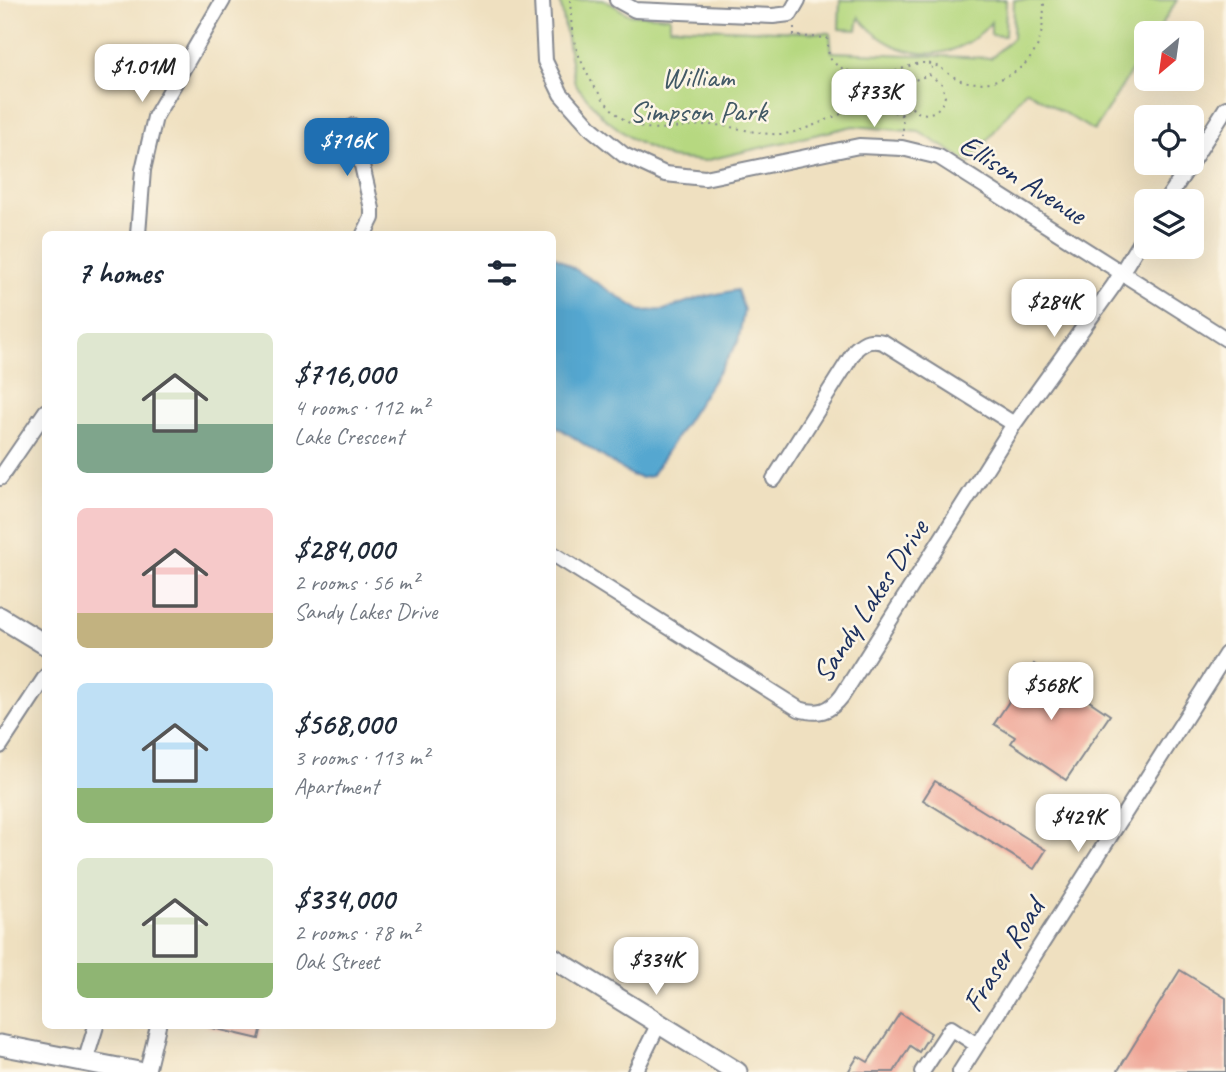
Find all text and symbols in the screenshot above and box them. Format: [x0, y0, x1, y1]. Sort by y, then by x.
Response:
north arrow [1134, 21, 1204, 91]
map controls [1134, 21, 1204, 259]
pin: $1.01M [85, 44, 199, 104]
text: $1.01M [111, 52, 173, 81]
park label: William Simpson Park [629, 58, 769, 130]
pin: $733K [825, 69, 923, 129]
text: $733K [848, 77, 901, 106]
button: locate [1134, 105, 1204, 175]
pin: $716K [298, 118, 396, 178]
street label: Ellison Avenue [953, 125, 1095, 234]
text: $716K [320, 126, 374, 155]
button: layers [1134, 189, 1204, 259]
text: 7 homes [77, 254, 162, 292]
icon: filters [483, 254, 521, 292]
pin: $284K [1005, 280, 1103, 339]
text: $284K [1027, 287, 1081, 316]
text: $716,000 [294, 355, 395, 393]
icon: home [133, 361, 217, 445]
text: 4 rooms · 112 m² [294, 393, 429, 422]
text: Lake Crescent [294, 422, 404, 451]
street label: Sandy Lakes Drive [803, 510, 938, 690]
text: $284,000 [294, 530, 394, 568]
icon: home [133, 536, 217, 620]
text: 2 rooms · 56 m² [294, 568, 418, 597]
text: Sandy Lakes Drive [294, 597, 437, 626]
pin: $568K [1002, 662, 1100, 722]
text: $568K [1024, 670, 1078, 699]
text: $568,000 [294, 705, 395, 743]
icon: home [133, 711, 217, 795]
text: 3 rooms · 113 m² [294, 743, 429, 772]
text: Apartment [294, 772, 379, 801]
pin: $429K [1029, 794, 1127, 854]
text: $429K [1052, 802, 1104, 831]
text: $334,000 [294, 880, 394, 918]
icon: home [133, 886, 217, 970]
street label: Fraser Road [953, 888, 1055, 1019]
text: 2 rooms · 78 m² [294, 918, 418, 947]
pin: $334K [607, 937, 705, 997]
text: $334K [629, 945, 683, 974]
text: Oak Street [294, 947, 379, 976]

